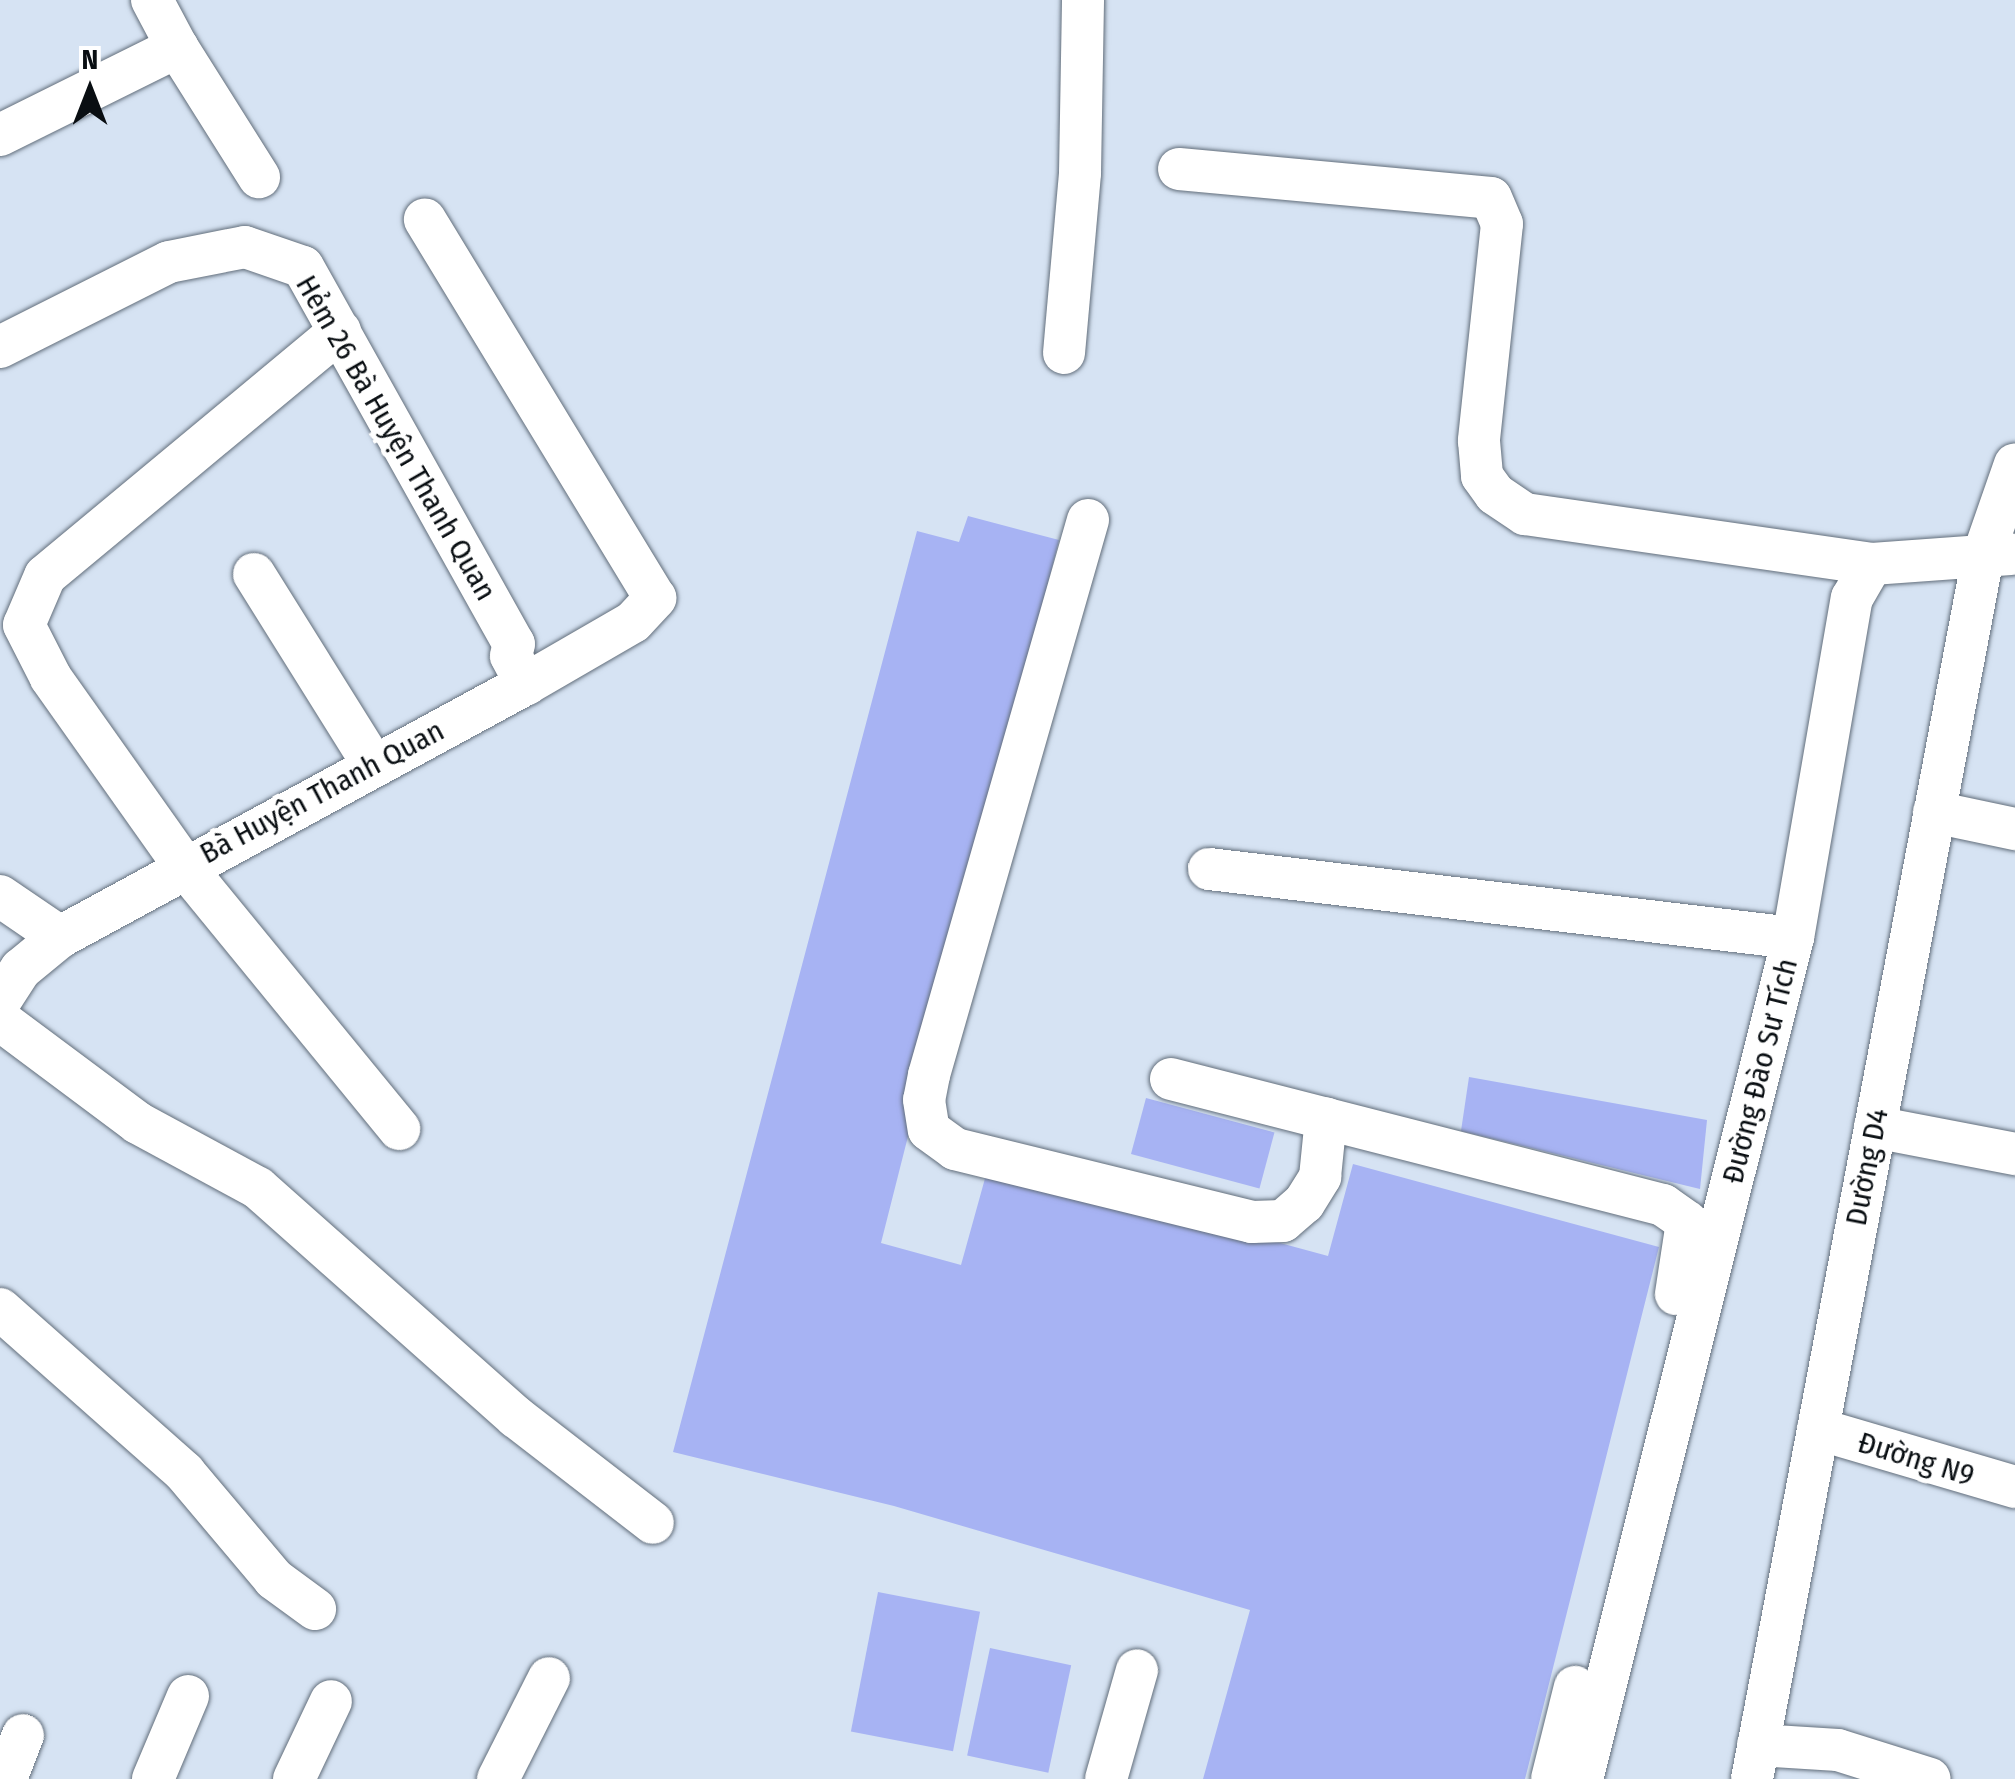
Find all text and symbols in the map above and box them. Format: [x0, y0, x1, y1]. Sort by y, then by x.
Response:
north arrow [40, 40, 140, 140]
text: N [82, 43, 98, 76]
street label: Hẻm 26 Bà Huyện Thanh Quan [288, 269, 504, 607]
street label: Bà Huyện Thanh Quan [194, 712, 450, 872]
street label: Đường Đào Sư Tích [1715, 955, 1805, 1187]
street label: Dường D4 [1838, 1105, 1896, 1229]
street label: Đường N9 [1853, 1424, 1979, 1494]

